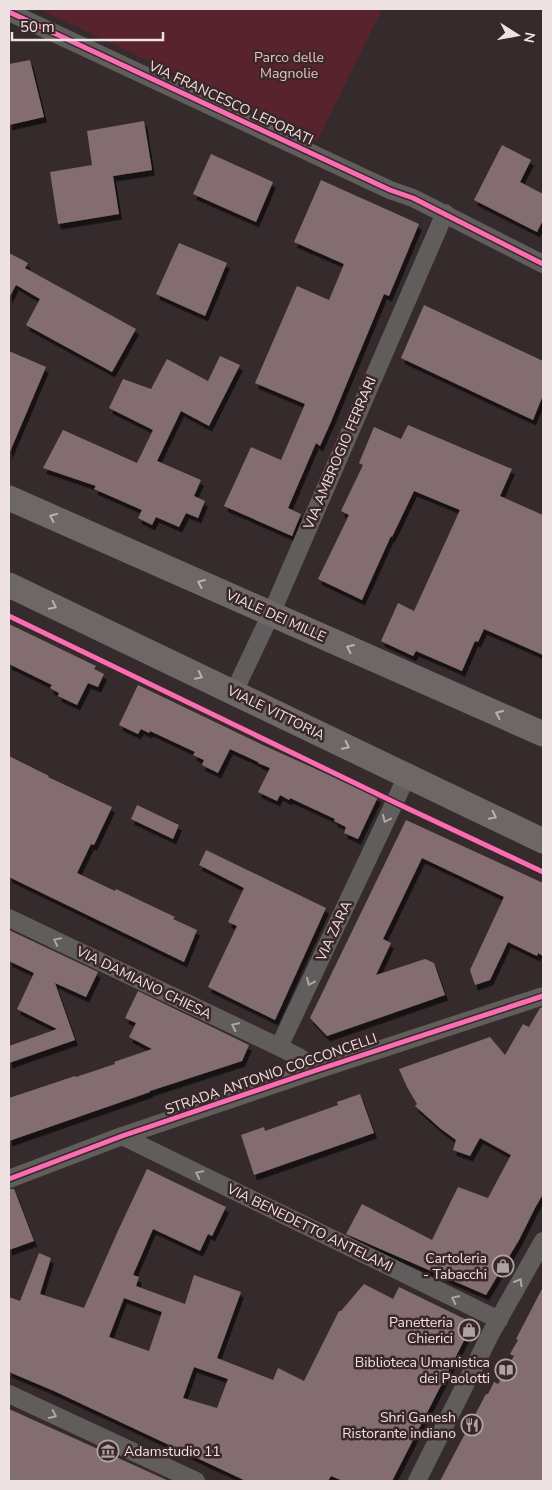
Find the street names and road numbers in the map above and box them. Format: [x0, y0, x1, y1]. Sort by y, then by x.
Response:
street label: VIA FRANCESCO LEPORATI [145, 56, 316, 150]
street label: VIA AMBROGIO FERRARI [299, 374, 381, 533]
street label: VIALE DEI MILLE [222, 585, 329, 647]
street label: VIALE VITTORIA [223, 681, 328, 745]
street label: VIA ZARA [311, 898, 356, 965]
street label: VIA DAMIANO CHIESA [72, 941, 215, 1024]
street label: STRADA ANTONIO COCCONCELLI [162, 1029, 380, 1119]
street label: VIA BENEDETTO ANTELAMI [223, 1179, 396, 1277]

